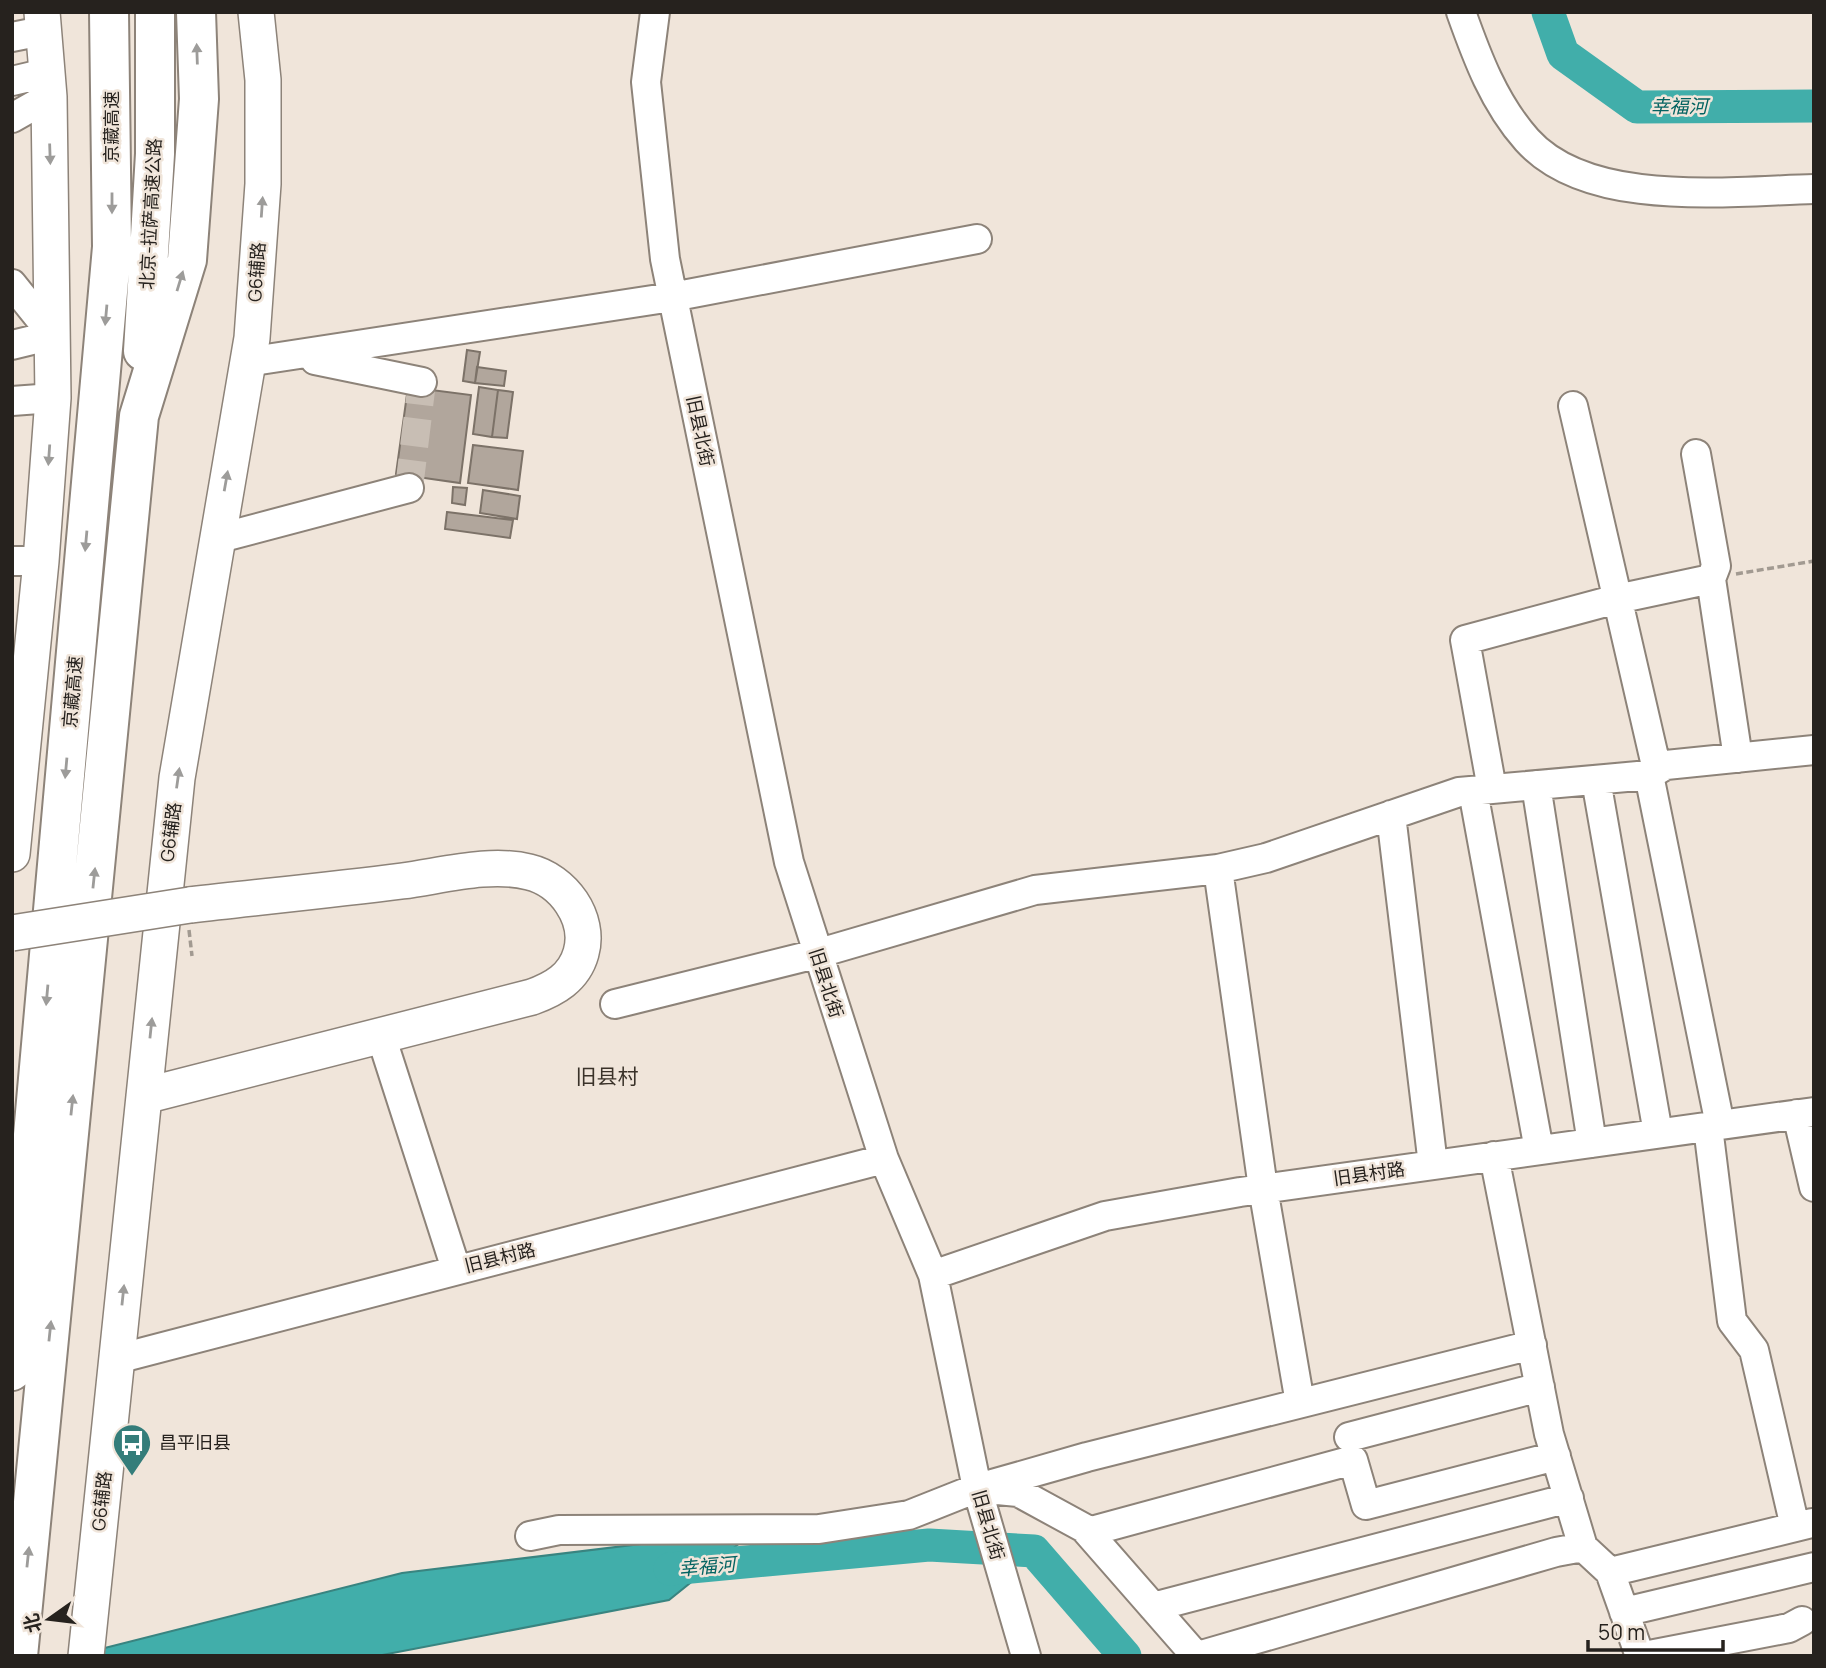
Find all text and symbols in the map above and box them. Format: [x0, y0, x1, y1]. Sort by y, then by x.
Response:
one-way arrow [192, 43, 203, 65]
street label: 京藏高速 [99, 91, 123, 163]
water label: 幸福河 [1650, 93, 1711, 119]
street label: 北京-拉萨高速公路 [134, 138, 166, 290]
one-way arrow [44, 143, 56, 165]
one-way arrow [106, 192, 118, 214]
one-way arrow [257, 196, 268, 218]
street label: G6辅路 [242, 241, 270, 303]
one-way arrow [176, 270, 186, 291]
one-way arrow [100, 304, 111, 326]
street label: 旧县北街 [682, 393, 720, 469]
one-way arrow [43, 444, 54, 466]
one-way arrow [221, 470, 232, 492]
one-way arrow [80, 530, 91, 552]
street label: 京藏高速 [57, 655, 87, 729]
one-way arrow [60, 757, 71, 779]
one-way arrow [172, 767, 183, 789]
street label: G6辅路 [154, 801, 186, 863]
one-way arrow [89, 867, 100, 889]
street label: 旧县北街 [804, 945, 849, 1021]
one-way arrow [41, 984, 52, 1006]
one-way arrow [145, 1017, 156, 1039]
district label: 旧县村 [576, 1062, 639, 1090]
one-way arrow [67, 1093, 78, 1115]
street label: 旧县村路 [1332, 1156, 1406, 1190]
street label: 旧县村路 [462, 1237, 538, 1277]
one-way arrow [118, 1284, 129, 1306]
one-way arrow [45, 1320, 56, 1342]
bus stop icon: 昌平旧县 [111, 1422, 153, 1477]
place label: 昌平旧县 [159, 1430, 231, 1454]
street label: G6辅路 [86, 1470, 116, 1532]
street label: 旧县北街 [968, 1487, 1010, 1563]
one-way arrow [22, 1546, 33, 1568]
water label: 幸福河 [677, 1550, 741, 1581]
north arrow [14, 1584, 84, 1654]
scale bar [1588, 1608, 1723, 1652]
text: 北 [18, 1611, 47, 1635]
text: 50 m [1598, 1618, 1645, 1646]

